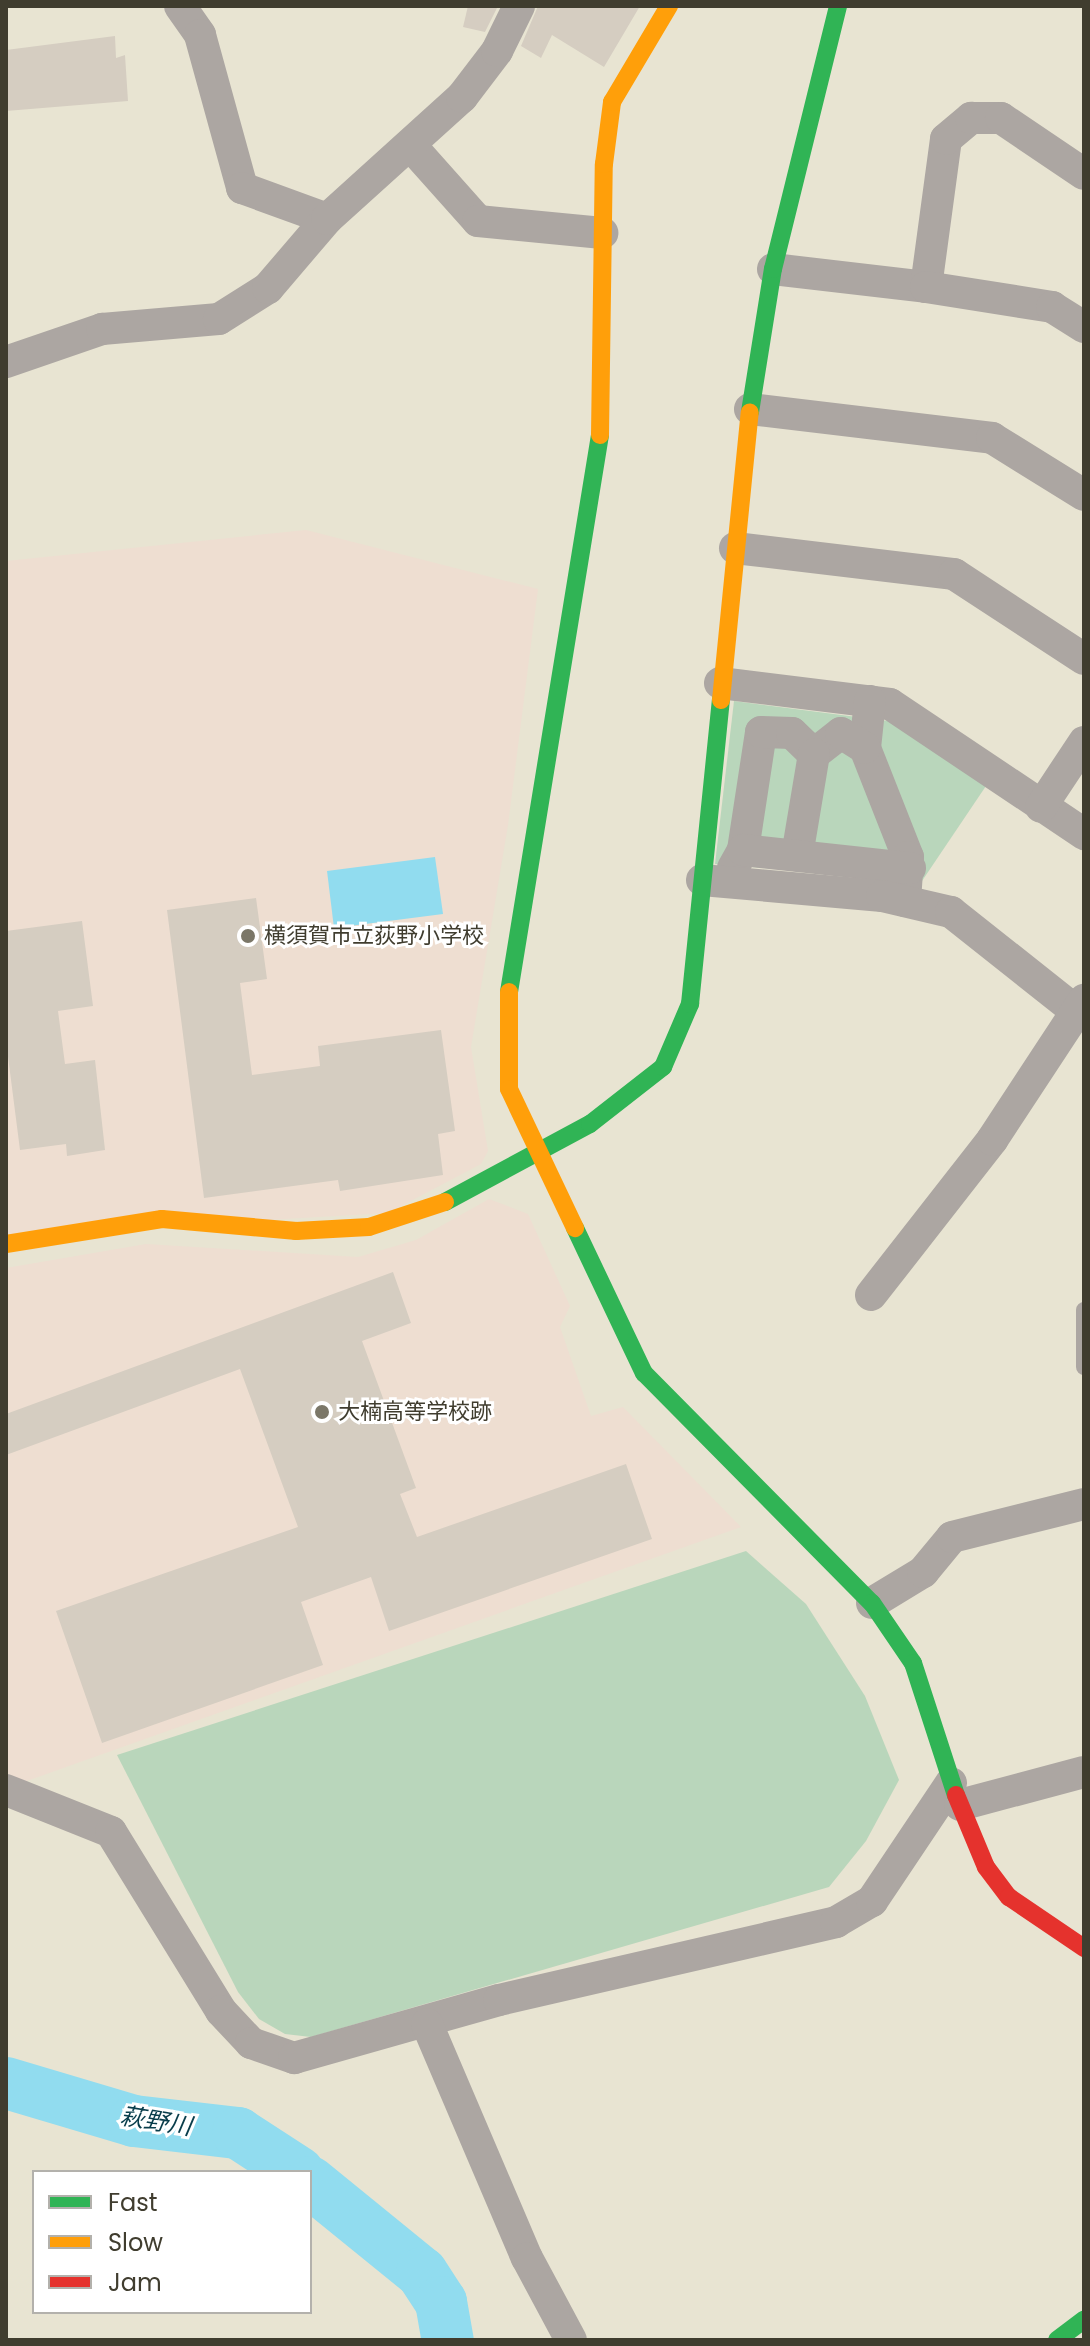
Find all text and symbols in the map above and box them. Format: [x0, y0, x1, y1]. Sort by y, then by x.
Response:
place label: 横須賀市立荻野小学校 [264, 923, 484, 949]
marker: 横須賀市立荻野小学校 [239, 927, 257, 945]
place label: 大楠高等学校跡 [338, 1399, 492, 1425]
marker: 大楠高等学校跡 [313, 1403, 331, 1421]
water label: 萩野川 [118, 2101, 194, 2141]
legend [32, 2170, 312, 2314]
text: Fast [108, 2186, 158, 2219]
text: Slow [108, 2226, 163, 2259]
text: Jam [108, 2266, 162, 2299]

